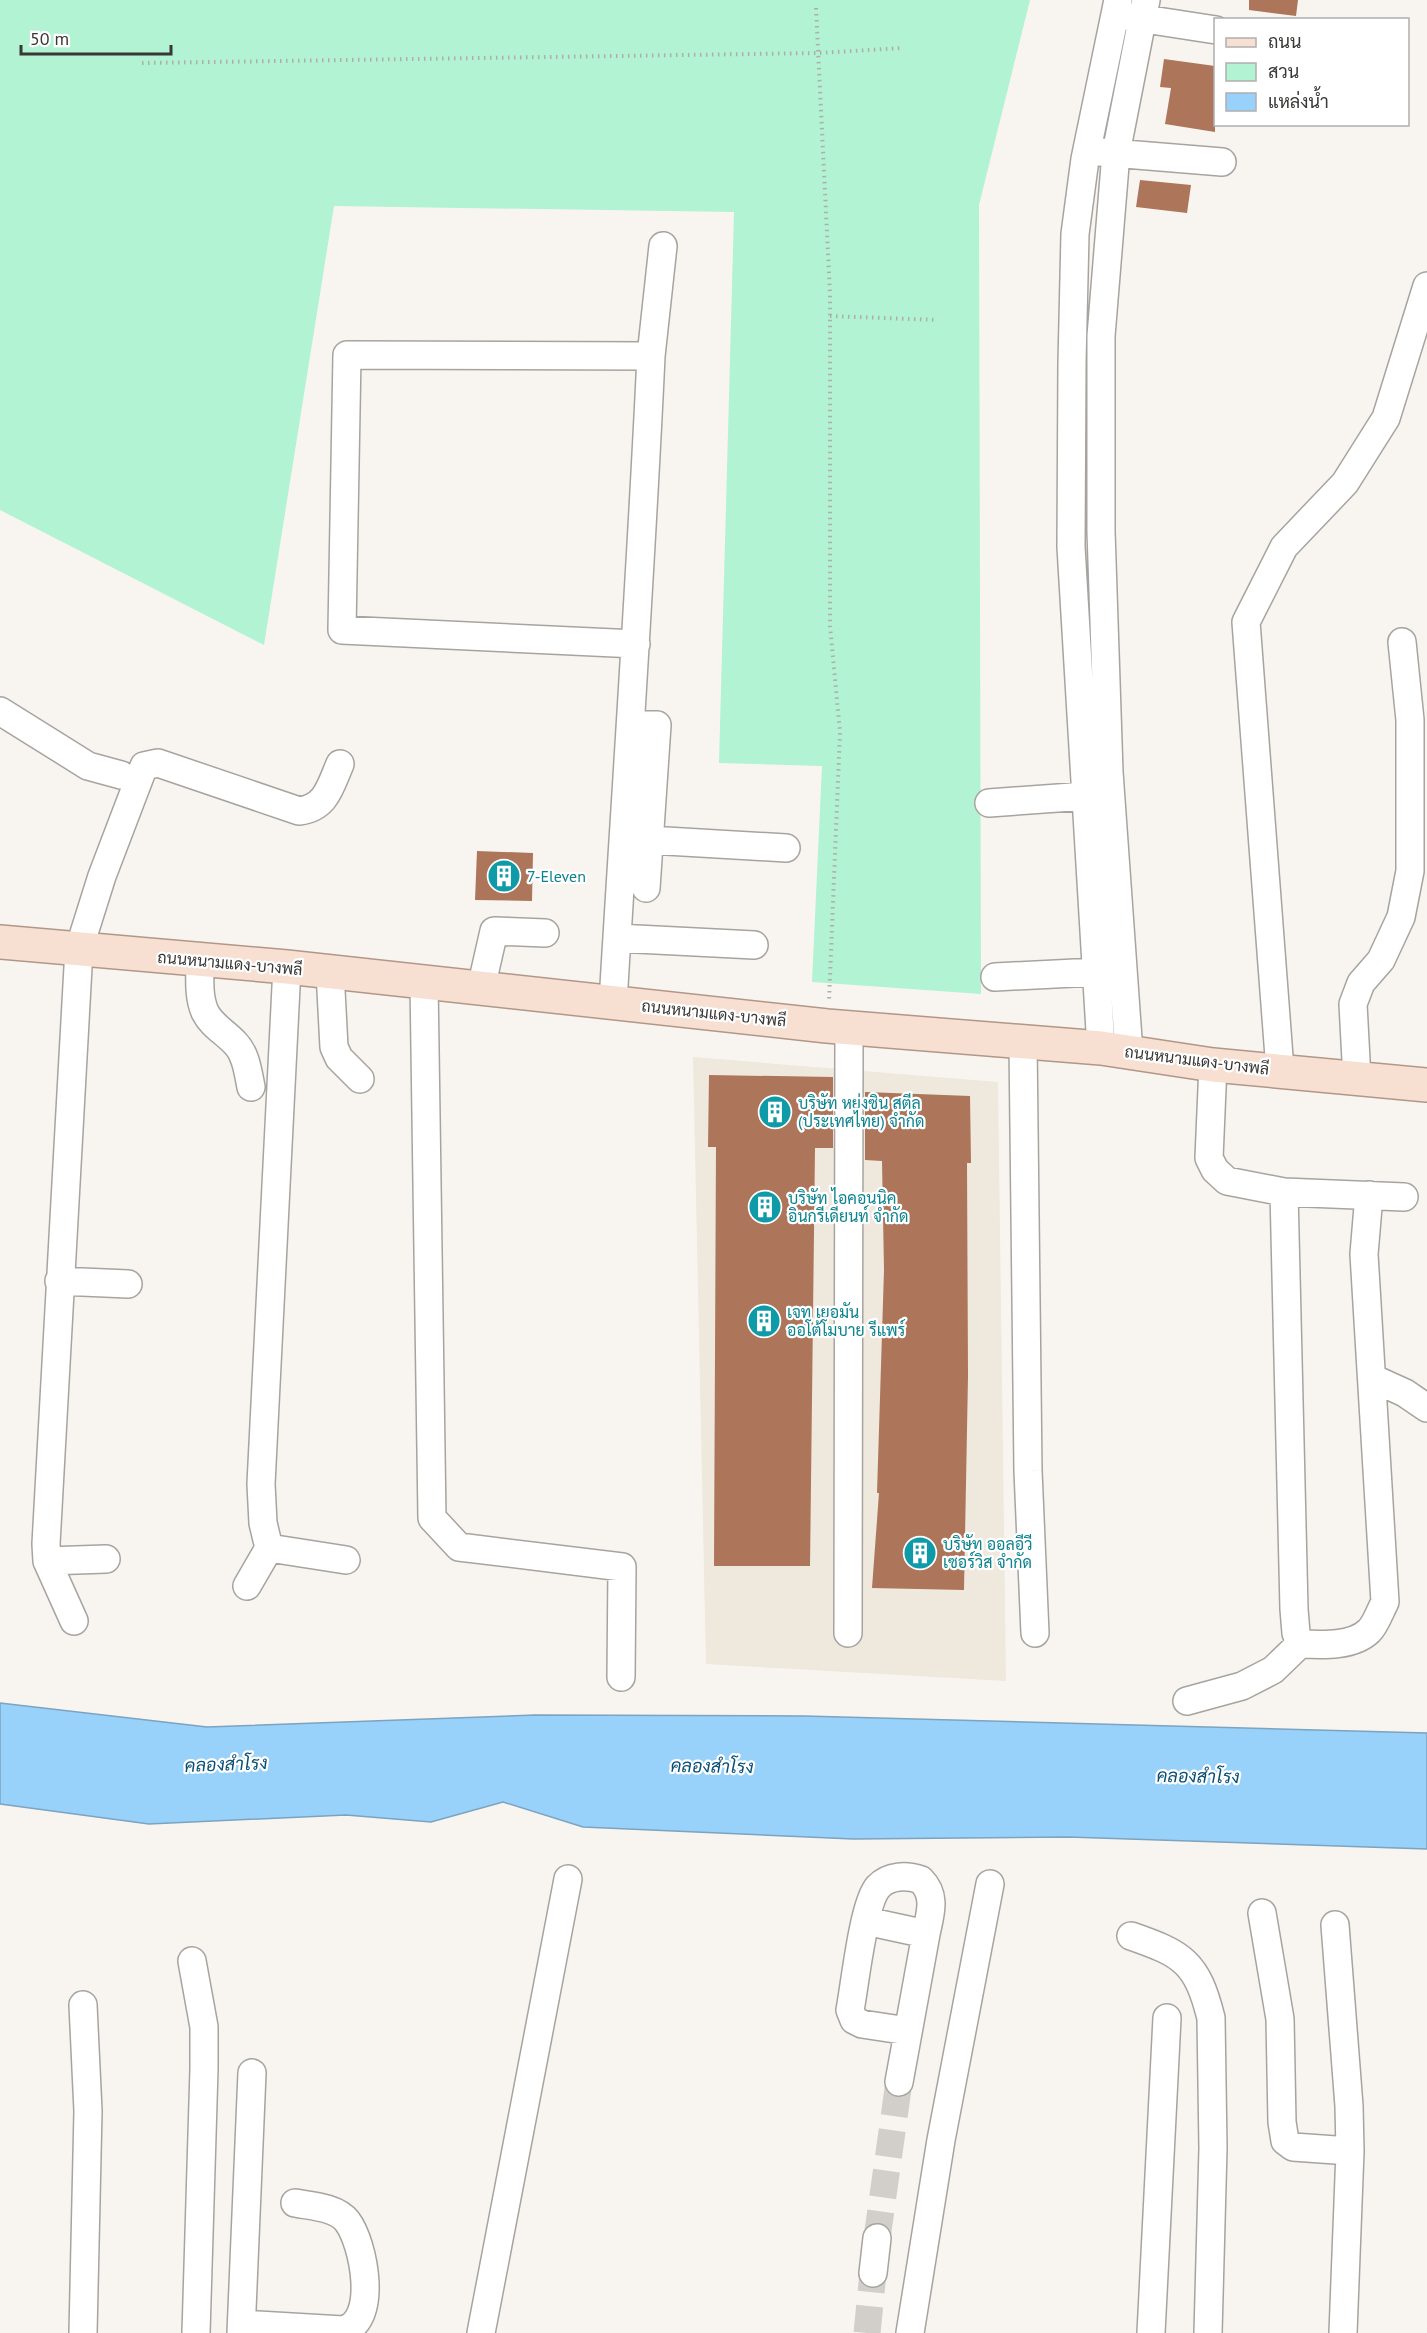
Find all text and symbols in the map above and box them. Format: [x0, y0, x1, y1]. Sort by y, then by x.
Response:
scale bar [21, 18, 171, 56]
legend [1214, 18, 1409, 126]
text: 50 m [30, 27, 69, 50]
text: ถนน [1268, 30, 1301, 53]
text: สวน [1268, 60, 1299, 83]
text: แหล่งน้ำ [1268, 86, 1329, 113]
building icon: 7-Eleven [486, 858, 522, 894]
place label: 7-Eleven [527, 866, 586, 886]
street label: ถนนหนามแดง-บางพลี [157, 946, 303, 979]
street label: ถนนหนามแดง-บางพลี [641, 994, 788, 1031]
street label: ถนนหนามแดง-บางพลี [1124, 1040, 1271, 1079]
place label: บริษัท หย่งซิน สตีล (ประเทศไทย) จํากัด [798, 1092, 924, 1131]
building icon: บริษัท หย่งซิน สตีล (ประเทศไทย) จํากัด [757, 1094, 793, 1130]
place label: บริษัท ไอคอนนิค อินกรีเดียนท์ จำกัด [788, 1187, 908, 1226]
building icon: บริษัท ไอคอนนิค อินกรีเดียนท์ จำกัด [747, 1189, 783, 1225]
place label: เจท เยอมัน ออโต้โมบาย รีแพร์ [787, 1302, 905, 1340]
building icon: เจท เยอมัน ออโต้โมบาย รีแพร์ [746, 1303, 782, 1339]
place label: บริษัท ออลอีวี เซอร์วิส จำกัด [943, 1533, 1032, 1572]
building icon: บริษัท ออลอีวี เซอร์วิส จำกัด [902, 1535, 938, 1571]
water label: คลองสำโรง [184, 1750, 268, 1777]
water label: คลองสำโรง [670, 1753, 754, 1778]
water label: คลองสำโรง [1156, 1763, 1240, 1788]

